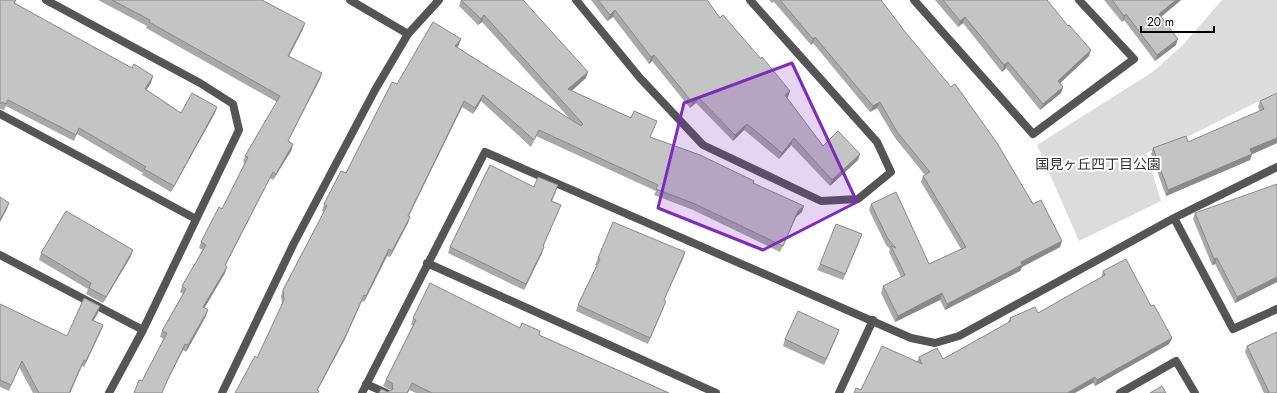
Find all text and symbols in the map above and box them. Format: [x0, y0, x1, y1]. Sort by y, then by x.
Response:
scale bar [1141, 8, 1214, 34]
text: 20 m [1147, 13, 1174, 31]
park label: 国見ヶ丘四丁目公園 [1035, 154, 1161, 174]

